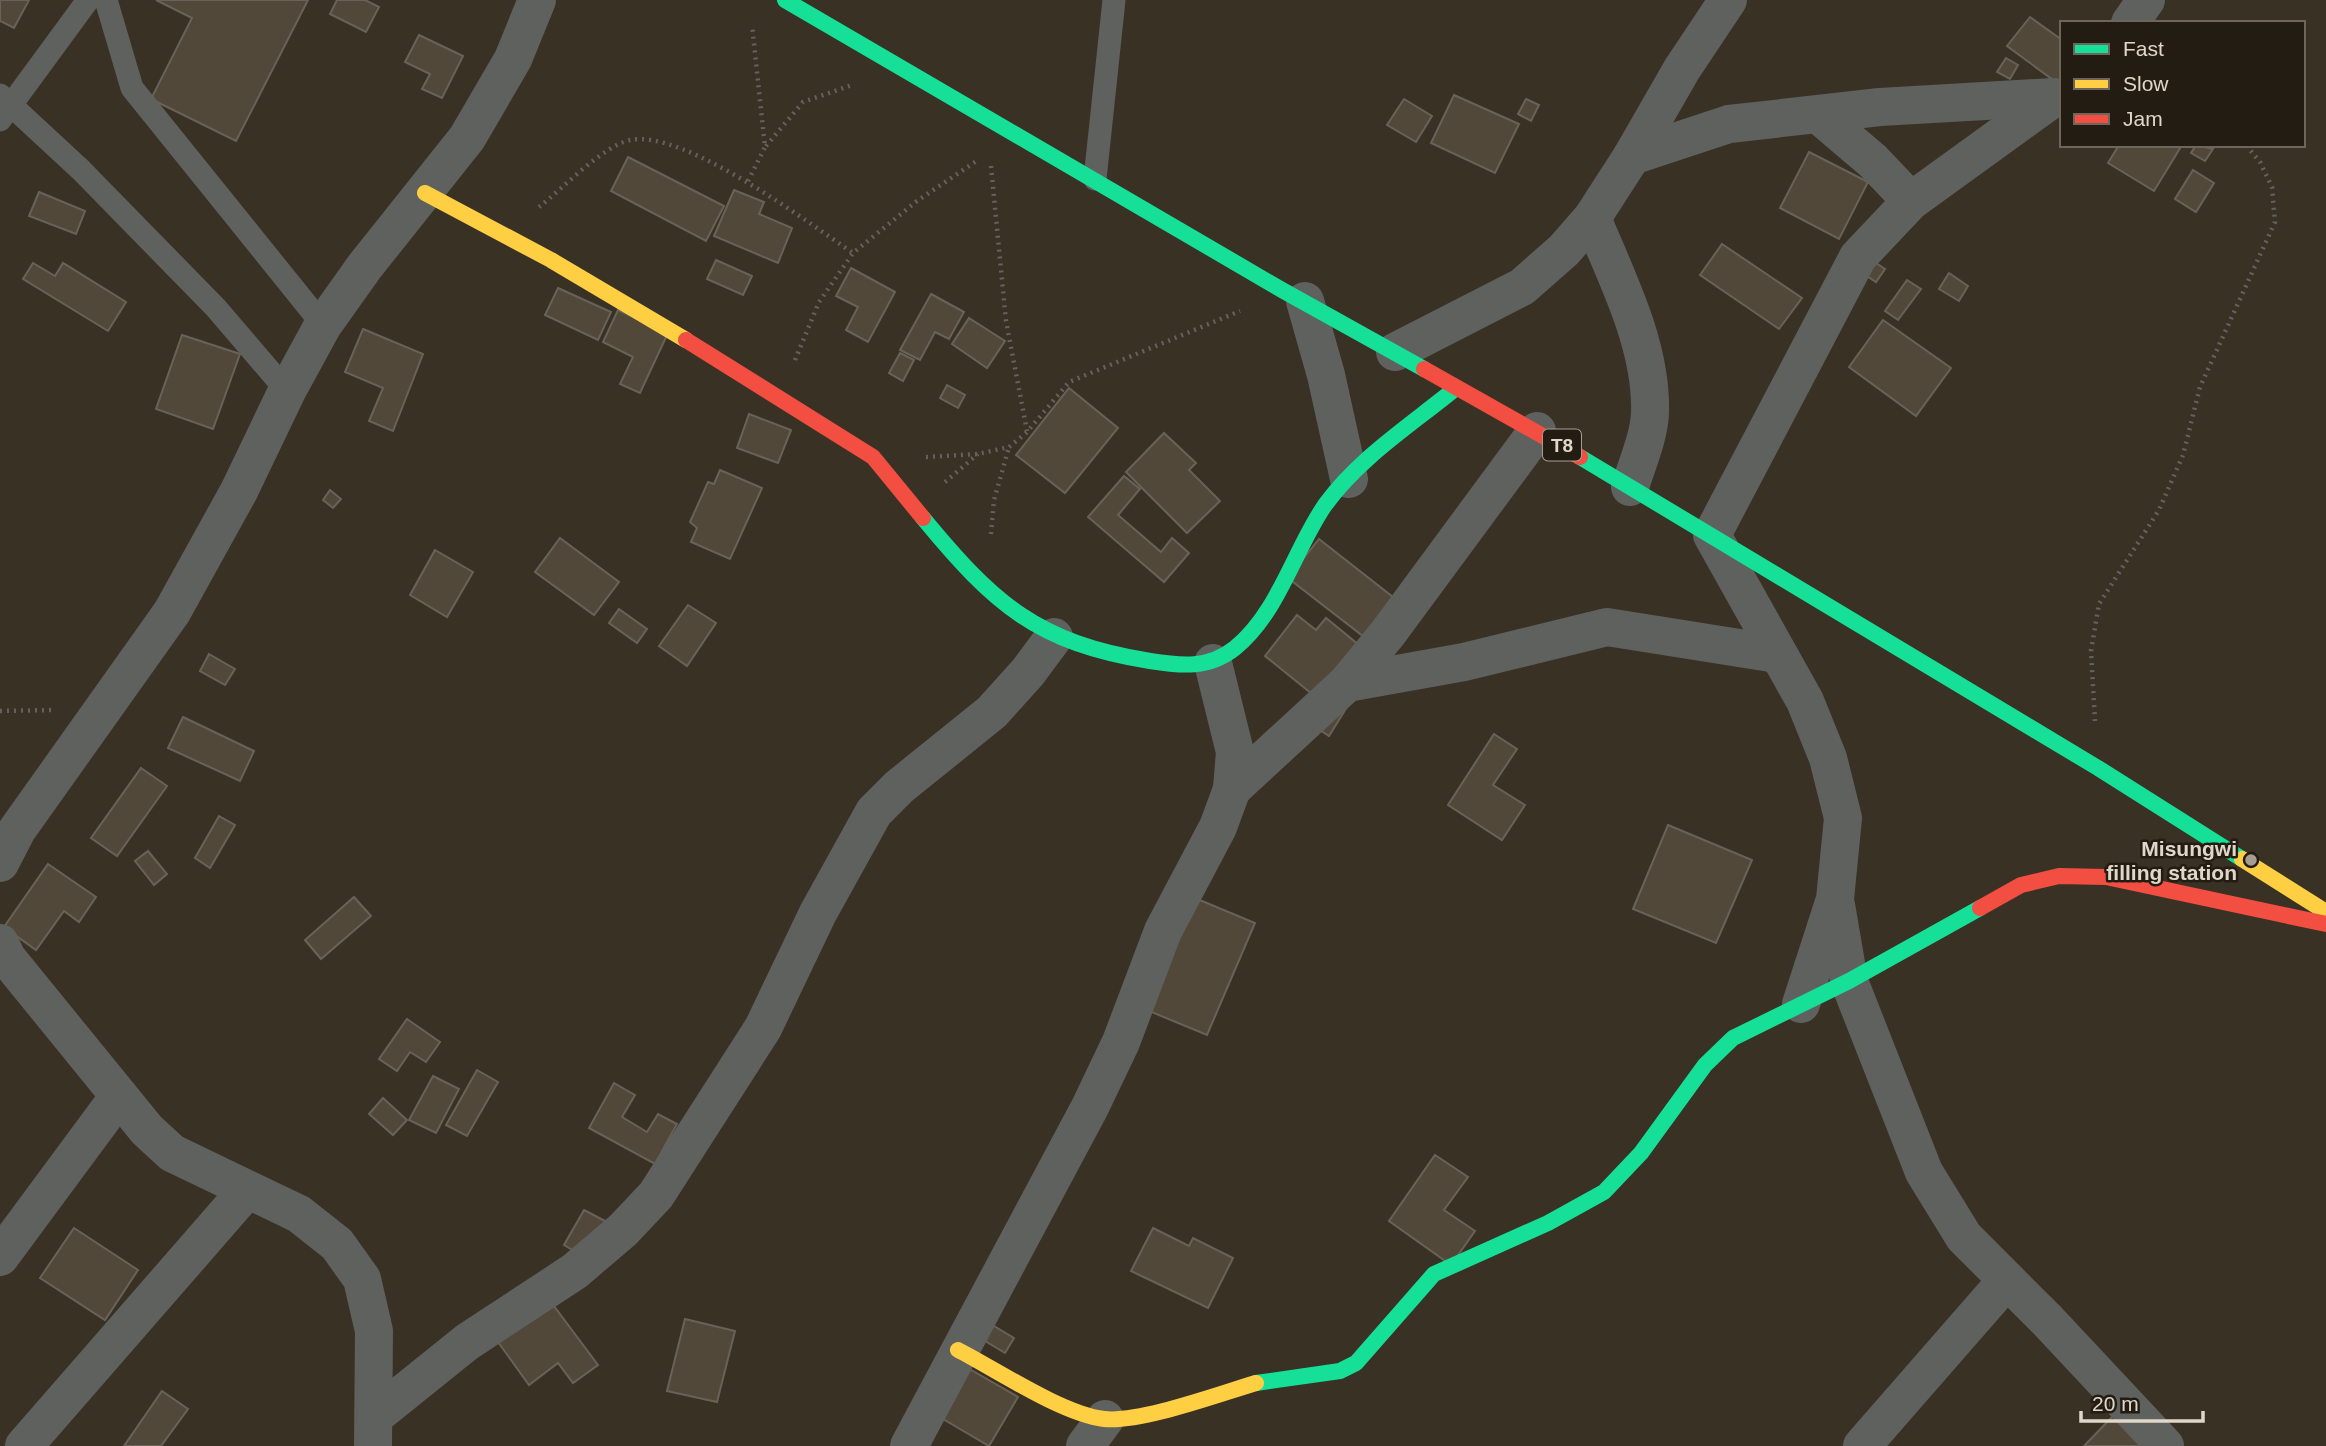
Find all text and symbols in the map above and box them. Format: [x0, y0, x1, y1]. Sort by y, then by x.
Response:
legend [2060, 21, 2305, 147]
text: Fast [2123, 37, 2164, 60]
text: Slow [2123, 72, 2169, 95]
text: Jam [2123, 107, 2163, 130]
road number: T8 [1543, 430, 1581, 460]
place label: Misungwi filling station [2106, 837, 2237, 884]
marker: Misungwi filling station [2243, 852, 2259, 868]
scale bar [2081, 1380, 2204, 1424]
text: 20 m [2092, 1392, 2139, 1415]

